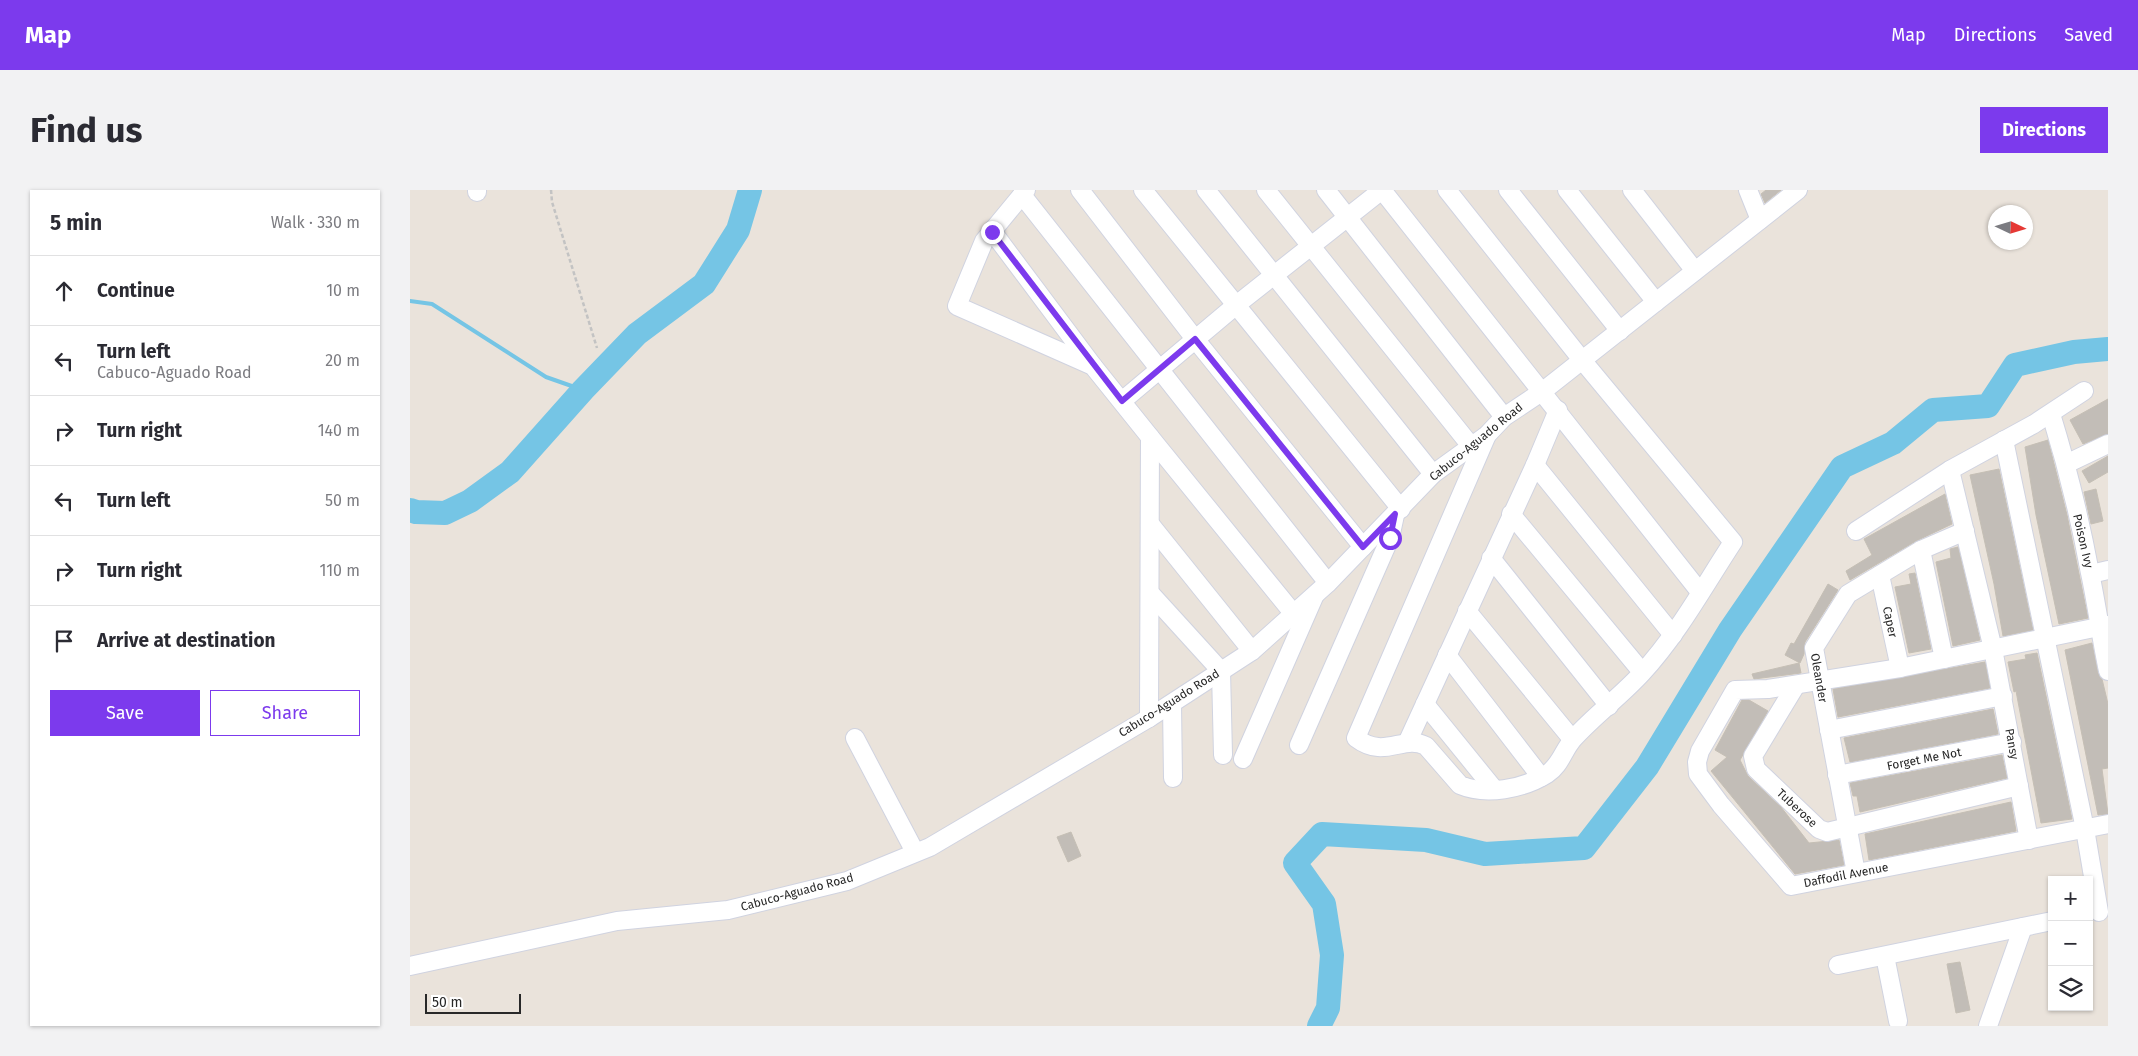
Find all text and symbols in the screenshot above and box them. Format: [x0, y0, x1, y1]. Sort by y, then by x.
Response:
text: Map [25, 21, 71, 49]
text: Map [1891, 24, 1926, 46]
text: Directions [1954, 24, 2036, 46]
text: Saved [2064, 24, 2113, 46]
button: Directions [1980, 107, 2108, 153]
text: Find us [30, 109, 142, 151]
north arrow [1988, 205, 2033, 250]
text: 5 min [50, 210, 102, 236]
text: Walk · 330 m [271, 213, 360, 232]
route end [981, 221, 1004, 244]
icon: ahead [50, 277, 78, 305]
text: Continue [97, 279, 175, 302]
text: 10 m [326, 281, 360, 300]
text: Turn left [97, 340, 171, 363]
icon: left [50, 347, 78, 375]
text: 20 m [325, 351, 360, 370]
text: Cabuco-Aguado Road [97, 363, 252, 382]
street label: Cabuco-Aguado Road [1427, 400, 1525, 484]
icon: right [50, 417, 78, 445]
text: Turn right [97, 419, 182, 442]
text: 140 m [318, 421, 360, 440]
icon: left [50, 487, 78, 515]
text: Turn left [97, 489, 171, 512]
text: 50 m [325, 491, 360, 510]
street label: Poison Ivy [2070, 513, 2096, 570]
route start [1379, 527, 1402, 550]
icon: right [50, 557, 78, 585]
text: Turn right [97, 559, 182, 582]
text: 110 m [319, 561, 360, 580]
street label: Caper [1880, 605, 1900, 639]
icon: arrive [50, 627, 78, 655]
text: Arrive at destination [97, 629, 276, 652]
street label: Oleander [1808, 652, 1830, 704]
street label: Cabuco-Aguado Road [1116, 666, 1222, 740]
button: Save [50, 690, 200, 736]
button: Share [210, 690, 360, 736]
street label: Pansy [2002, 727, 2022, 761]
street label: Forget Me Not [1886, 745, 1963, 773]
street label: Tuberose [1774, 786, 1820, 830]
street label: Daffodil Avenue [1802, 860, 1890, 890]
street label: Cabuco-Aguado Road [739, 870, 855, 914]
map controls [2048, 876, 2093, 1011]
button: + [2048, 876, 2093, 921]
button: − [2048, 921, 2093, 966]
button: layers [2048, 966, 2093, 1011]
scale bar [425, 991, 521, 1014]
text: 50 m [432, 994, 463, 1011]

